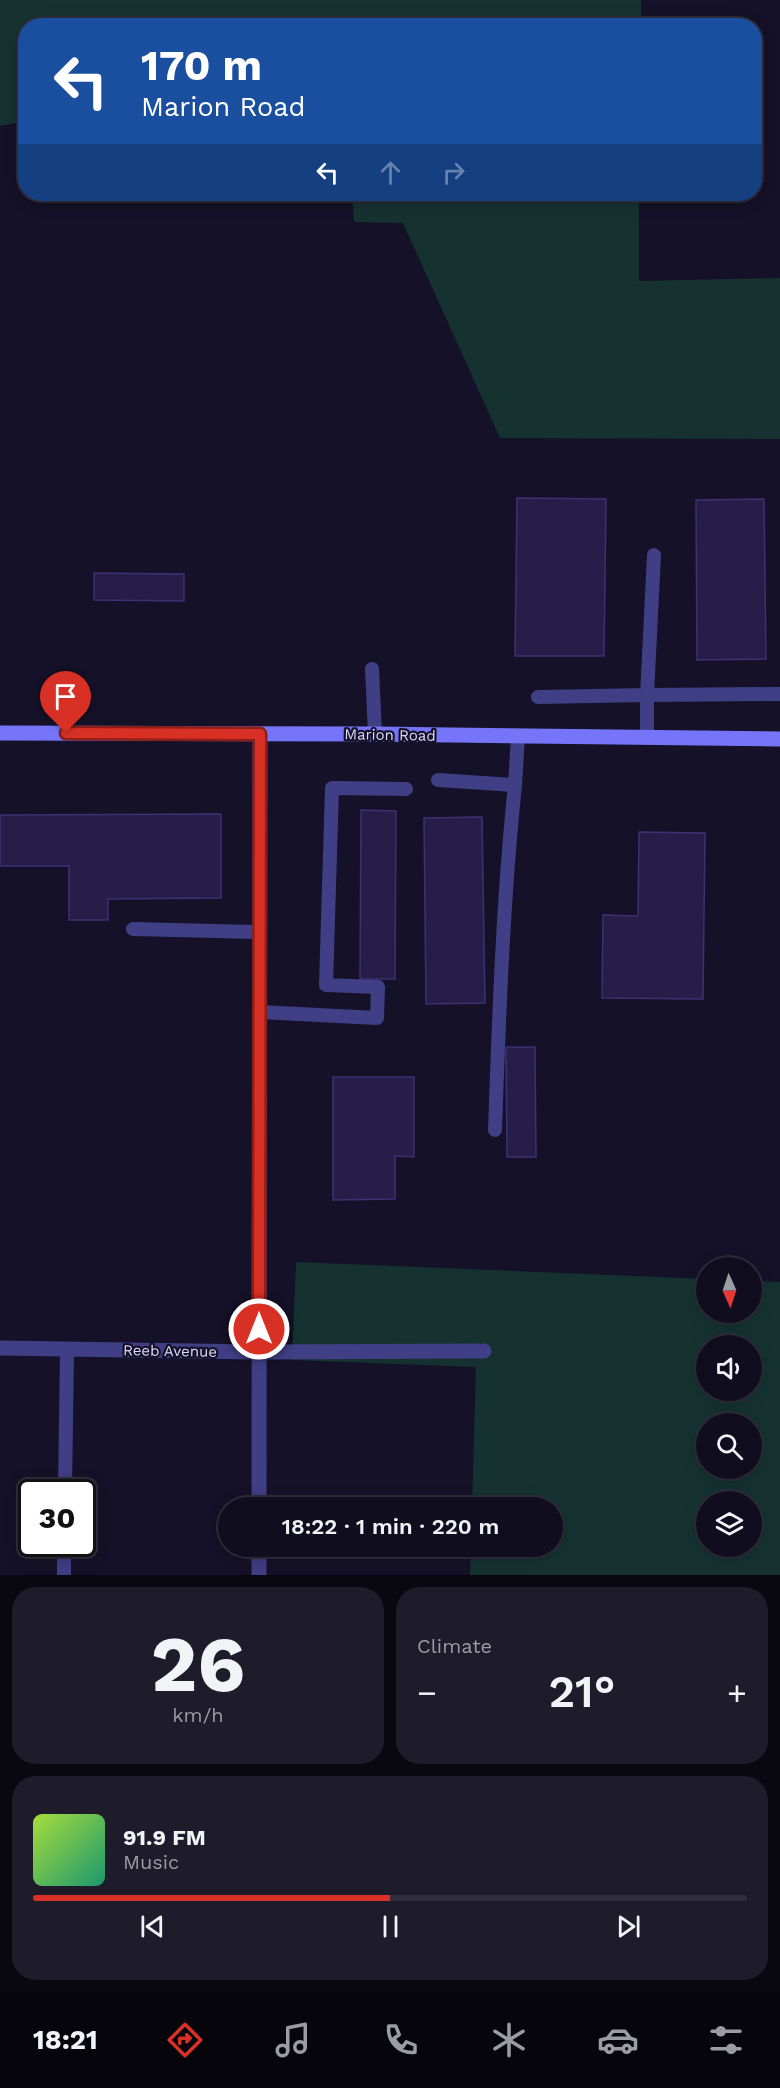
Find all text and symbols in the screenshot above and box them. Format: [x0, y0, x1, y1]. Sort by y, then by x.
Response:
text: 170 m [141, 41, 262, 90]
icon: left [42, 42, 120, 120]
text: Marion Road [141, 91, 305, 123]
icon: left [311, 156, 344, 189]
icon: ahead [374, 156, 407, 189]
icon: right [437, 156, 470, 189]
pin [40, 671, 91, 733]
icon: arrive [49, 680, 82, 713]
street label: Marion Road [344, 725, 436, 745]
north arrow [696, 1257, 762, 1323]
map controls [696, 1257, 762, 1557]
position arrow [227, 1297, 291, 1361]
button: sound [696, 1335, 762, 1401]
street label: Reeb Avenue [123, 1341, 217, 1361]
button: search [696, 1413, 762, 1479]
speed limit sign: 30 [18, 1479, 96, 1557]
button: layers [696, 1491, 762, 1557]
text: 18:22 · 1 min · 220 m [282, 1514, 499, 1539]
text: 26 [151, 1618, 245, 1710]
text: Climate [417, 1634, 492, 1658]
text: 21° [548, 1665, 616, 1718]
text: − [417, 1673, 437, 1712]
text: + [727, 1673, 747, 1712]
text: km/h [172, 1703, 224, 1727]
text: 91.9 FM [123, 1825, 206, 1850]
text: Music [123, 1850, 179, 1874]
icon: previous [136, 1910, 169, 1943]
icon: pause [374, 1910, 407, 1943]
icon: next [612, 1910, 645, 1943]
icon: directions [164, 2019, 206, 2061]
icon: music [272, 2019, 314, 2061]
icon: phone [380, 2019, 422, 2061]
icon: climate [488, 2019, 530, 2061]
icon: car [597, 2019, 639, 2061]
icon: filters [705, 2019, 747, 2061]
text: 18:21 [33, 2024, 98, 2056]

